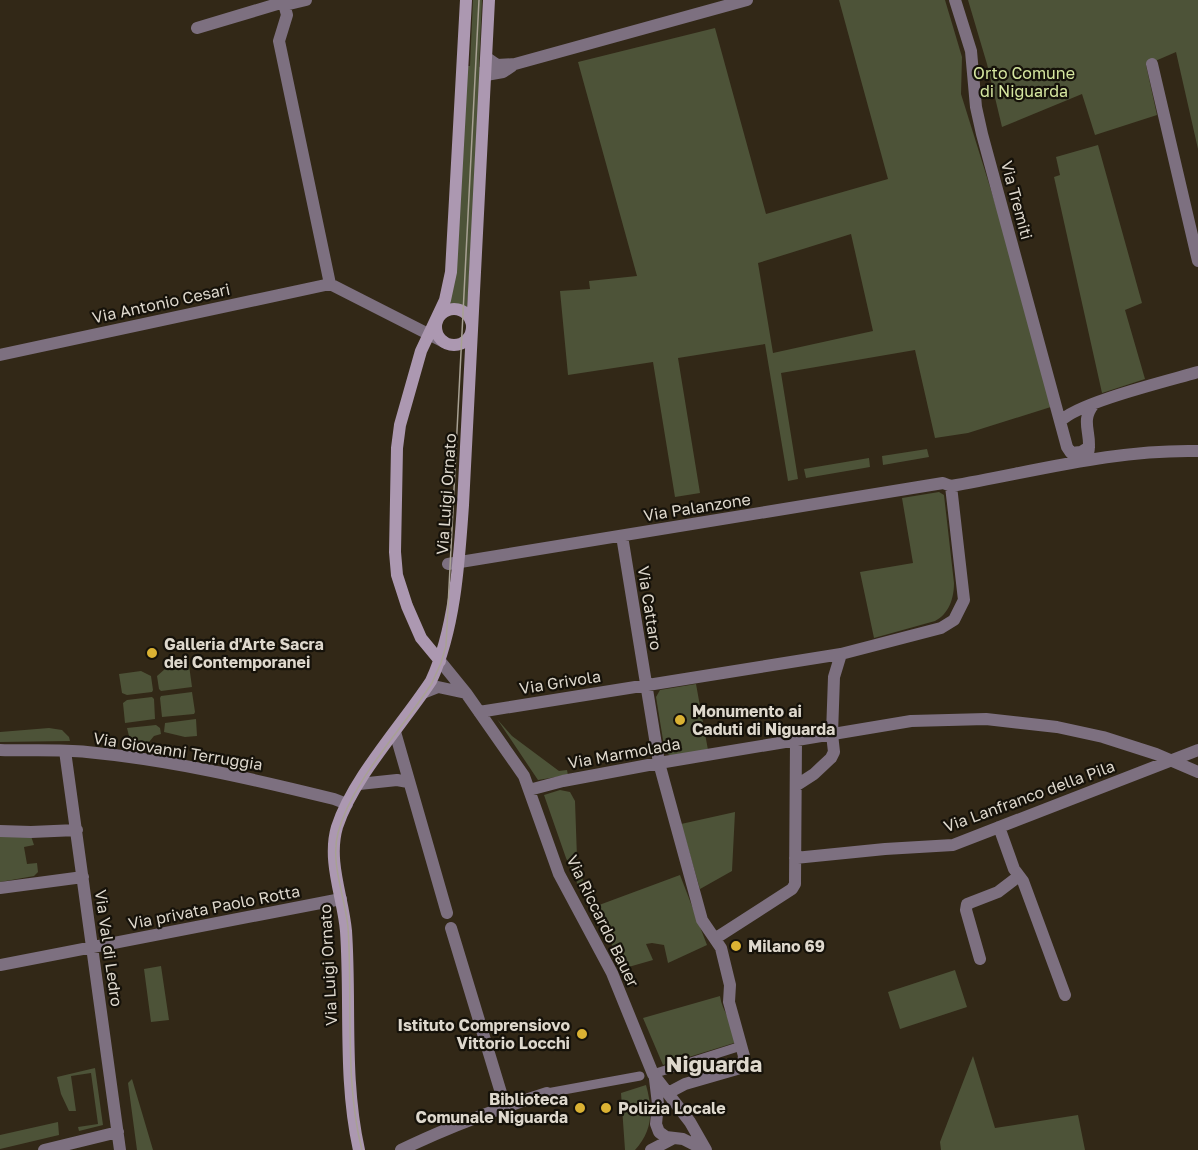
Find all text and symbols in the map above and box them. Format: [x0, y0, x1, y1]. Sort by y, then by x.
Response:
park label: Orto Comune di Niguarda [973, 63, 1075, 101]
street label: Via Tremiti [997, 158, 1037, 242]
street label: Via Antonio Cesari [90, 279, 232, 327]
street label: Via Luigi Ornato [432, 433, 460, 555]
street label: Via Palanzone [642, 489, 752, 525]
street label: Via Cattaro [633, 564, 667, 652]
place label: Galleria d'Arte Sacra dei Contemporanei [164, 634, 324, 672]
marker: Galleria d'Arte Sacra dei Contemporanei [145, 646, 159, 660]
street label: Via Grivola [518, 666, 602, 698]
place label: Monumento ai Caduti di Niguarda [692, 701, 835, 739]
marker: Monumento ai Caduti di Niguarda [673, 713, 687, 727]
street label: Via Giovanni Terruggia [92, 728, 264, 774]
street label: Via Marmolada [566, 733, 682, 773]
street label: Via Lanfranco della Pila [941, 756, 1117, 836]
street label: Via Riccardo Bauer [562, 852, 644, 990]
street label: Via privata Paolo Rotta [126, 881, 302, 933]
street label: Via Val di Ledro [91, 888, 127, 1008]
street label: Via Luigi Ornato [315, 904, 341, 1026]
place label: Milano 69 [748, 936, 825, 956]
marker: Milano 69 [729, 939, 743, 953]
place label: Istituto Comprensiovo Vittorio Locchi [398, 1015, 570, 1053]
marker: Istituto Comprensiovo Vittorio Locchi [575, 1027, 589, 1041]
district label: Niguarda [666, 1050, 762, 1077]
place label: Biblioteca Comunale Niguarda [416, 1089, 568, 1127]
place label: Polizia Locale [618, 1098, 726, 1118]
marker: Biblioteca Comunale Niguarda [573, 1101, 587, 1115]
marker: Polizia Locale [599, 1101, 613, 1115]

